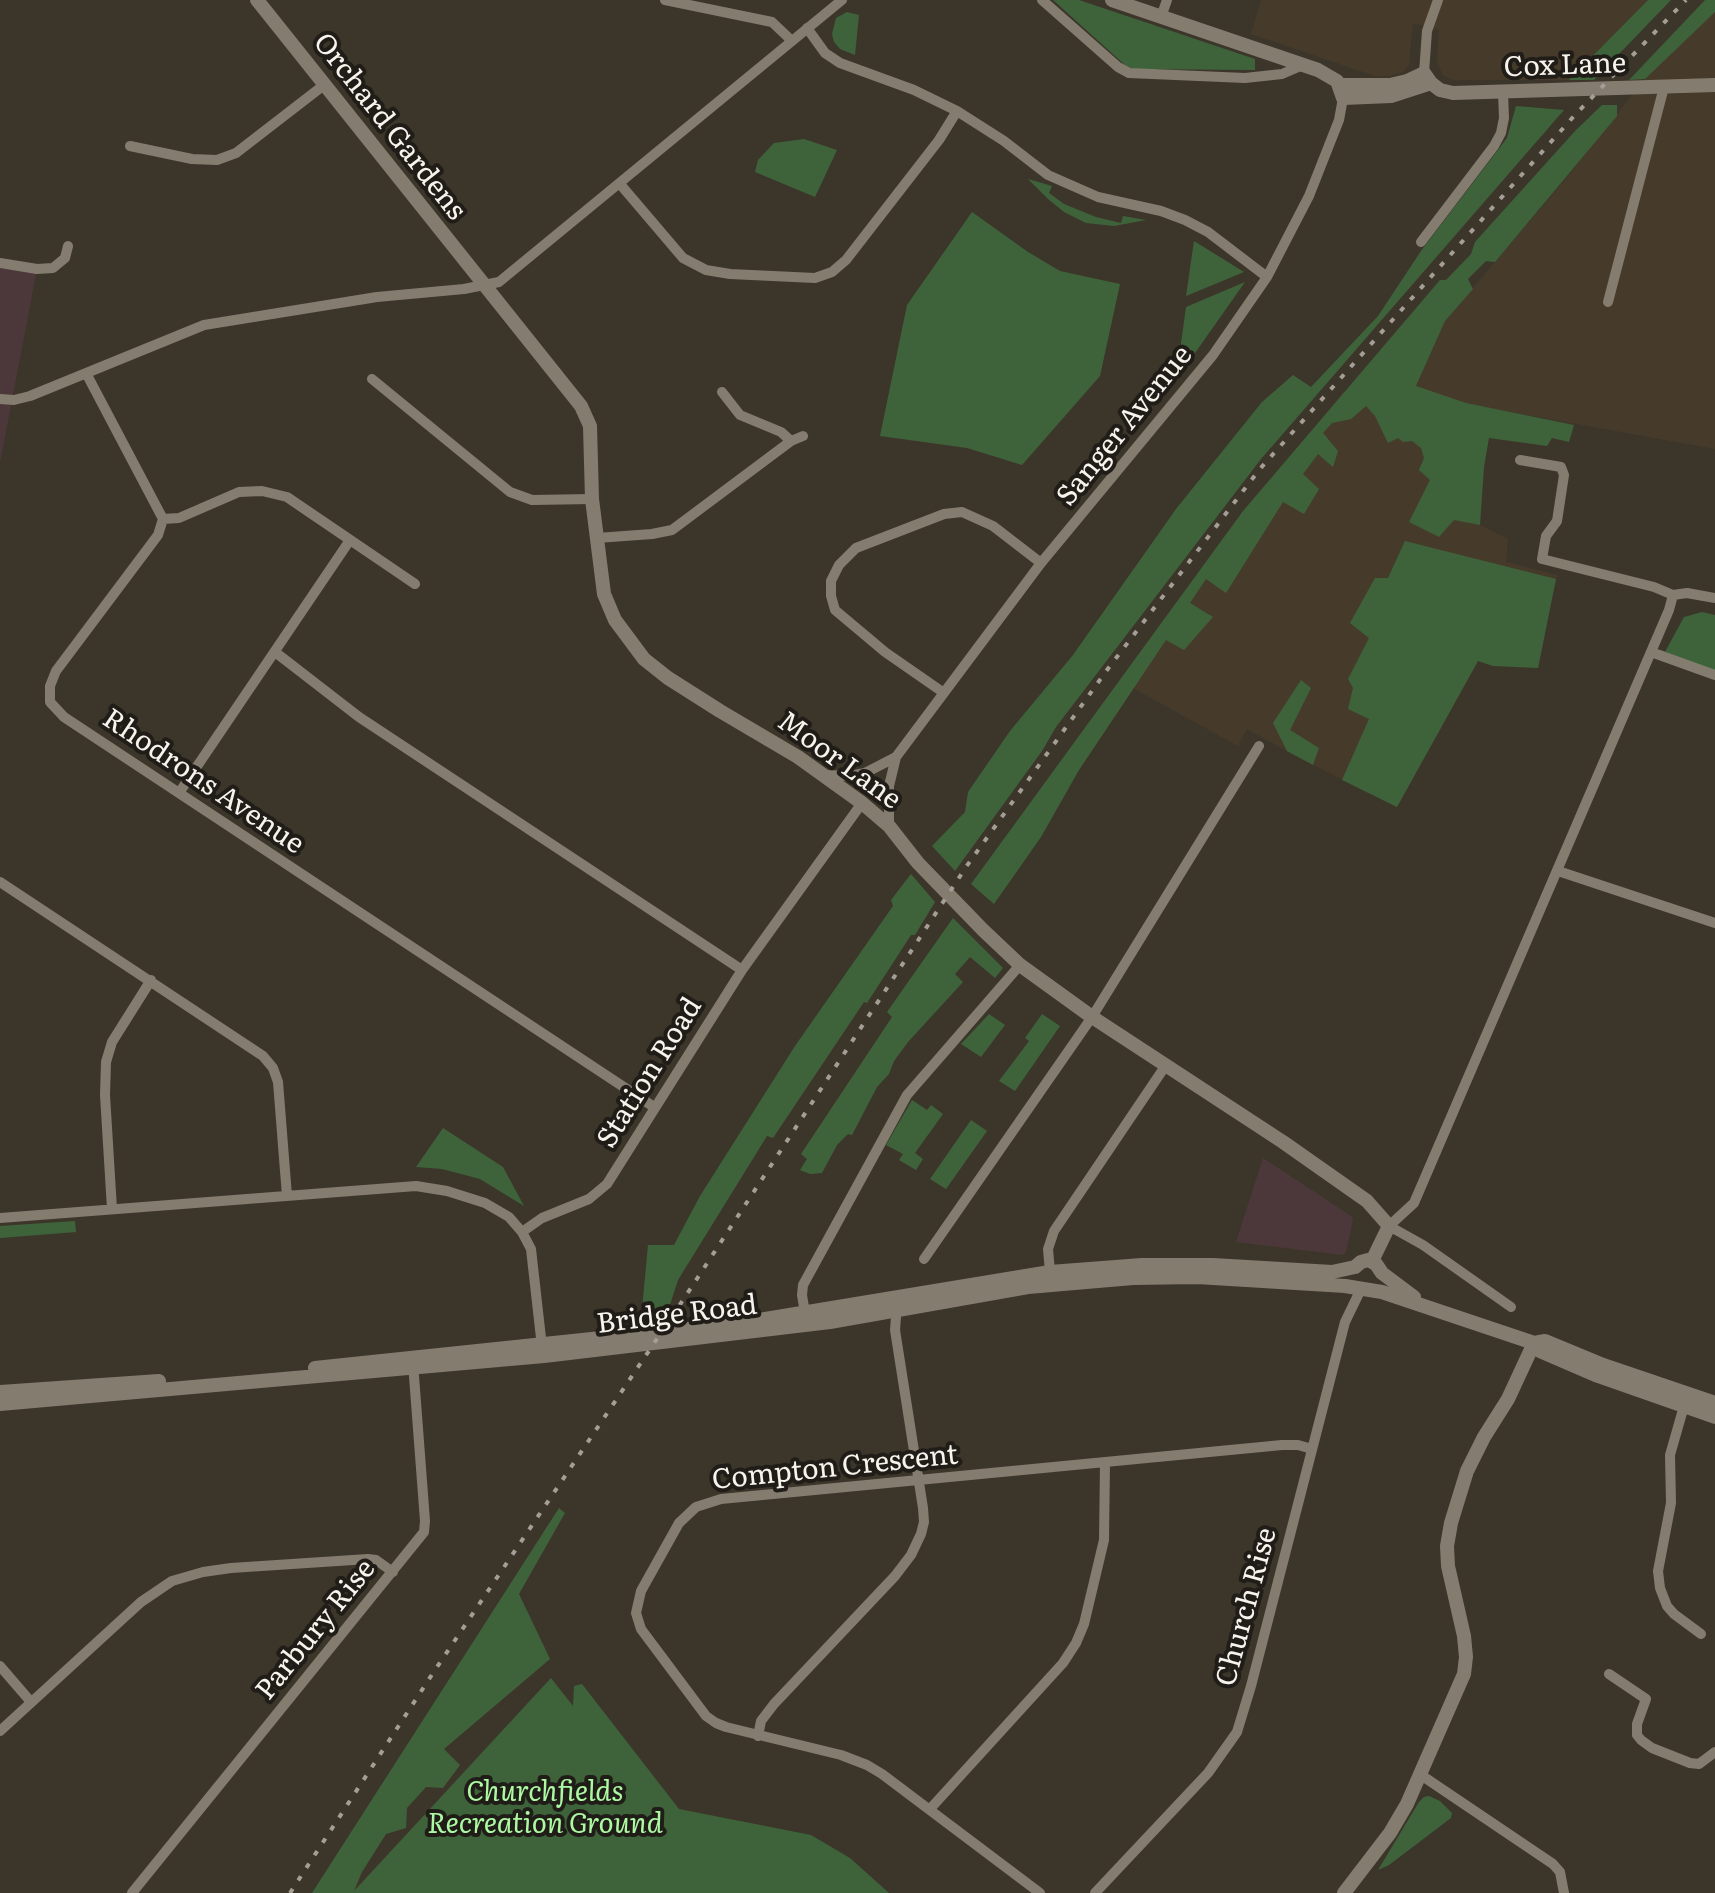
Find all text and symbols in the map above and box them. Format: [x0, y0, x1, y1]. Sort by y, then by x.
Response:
street label: Orchard Gardens [306, 27, 472, 227]
street label: Cox Lane [1503, 47, 1627, 85]
street label: Sanger Avenue [1050, 339, 1200, 513]
street label: Rhodrons Avenue [96, 702, 310, 862]
street label: Moor Lane [771, 705, 907, 817]
street label: Station Road [591, 992, 709, 1154]
street label: Bridge Road [595, 1288, 759, 1342]
street label: Compton Crescent [710, 1438, 960, 1498]
street label: Church Rise [1210, 1524, 1284, 1690]
street label: Parbury Rise [249, 1553, 383, 1707]
park label: Churchfields Recreation Ground [427, 1776, 663, 1842]

